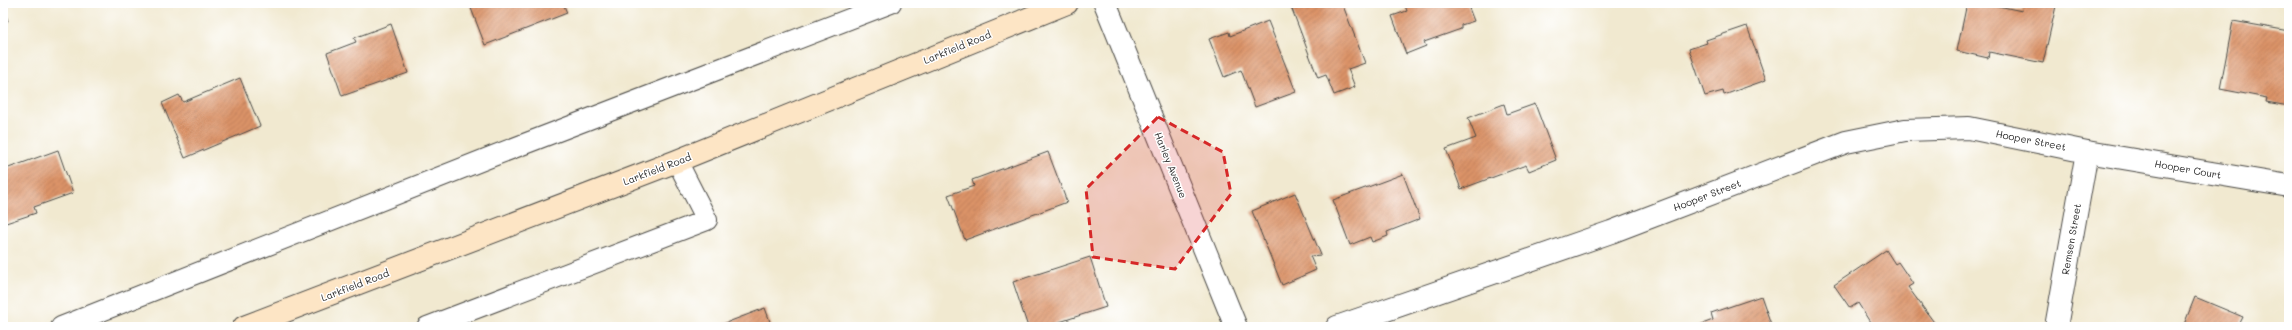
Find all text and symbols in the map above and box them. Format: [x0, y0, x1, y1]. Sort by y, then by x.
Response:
street label: Larkfield Road [921, 27, 993, 67]
street label: Hooper Street [1995, 126, 2067, 154]
street label: Harley Avenue [1151, 130, 1191, 200]
street label: Larkfield Road [621, 150, 693, 188]
street label: Hooper Court [2154, 156, 2222, 182]
street label: Hooper Street [1671, 176, 1743, 214]
street label: Remsen Street [2058, 202, 2084, 276]
street label: Larkfield Road [319, 266, 391, 304]

